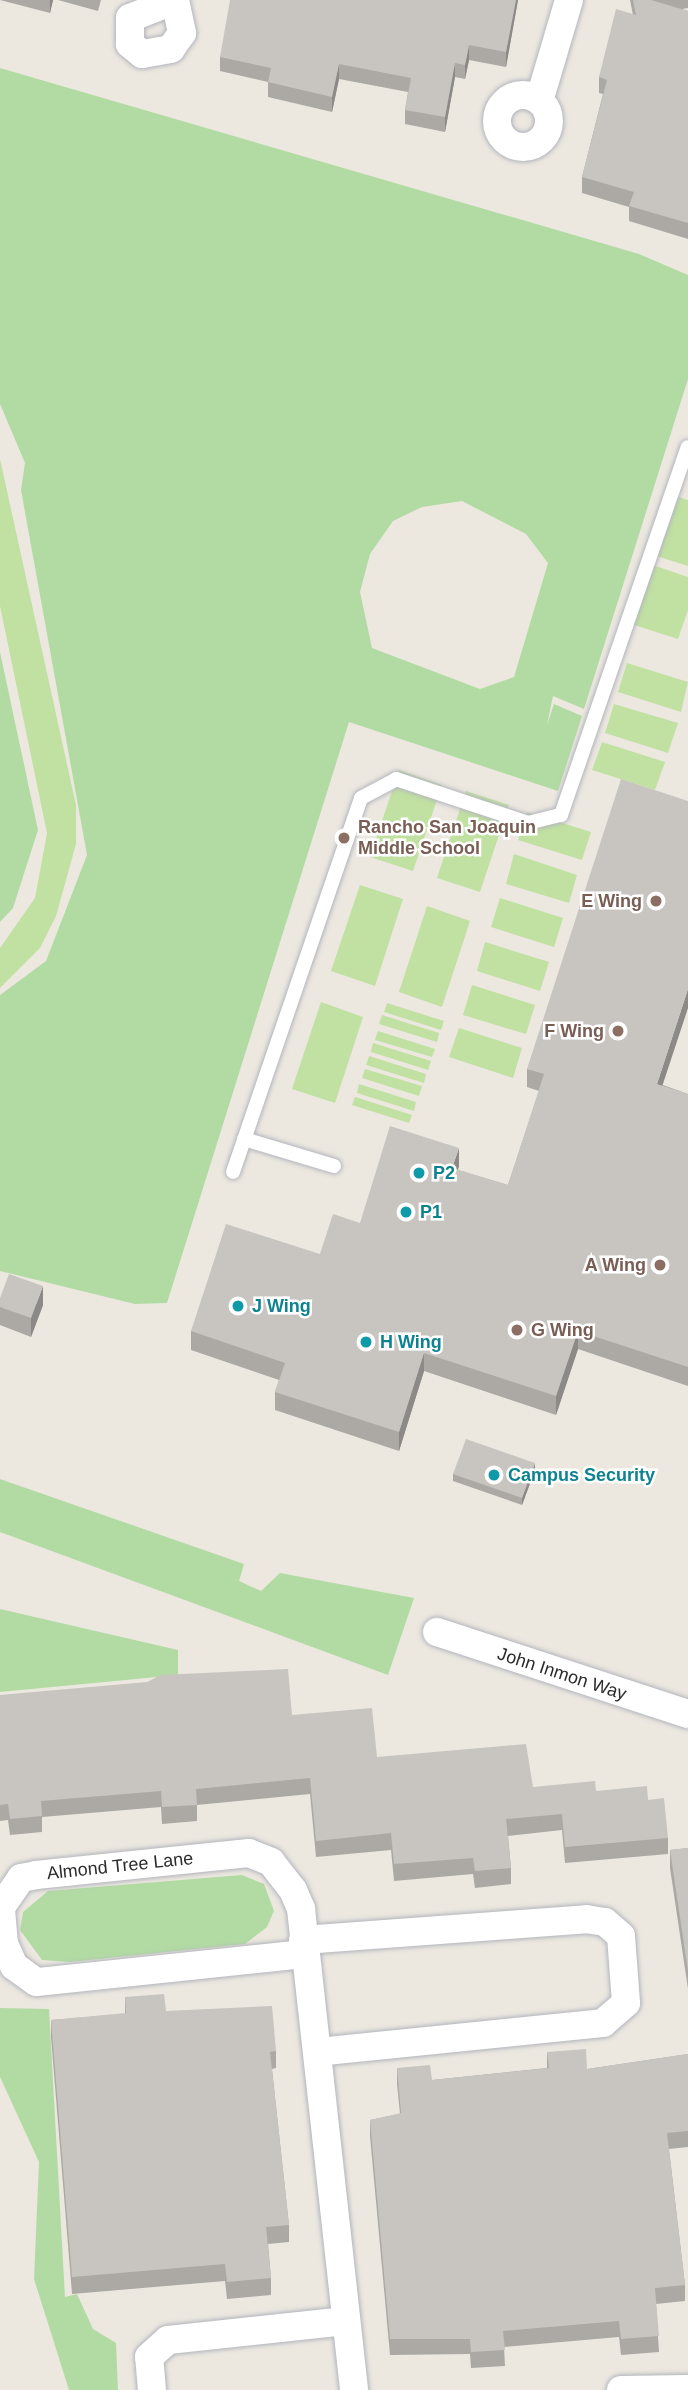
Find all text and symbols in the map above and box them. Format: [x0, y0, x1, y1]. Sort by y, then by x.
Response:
place label: Rancho San Joaquin Middle School [358, 817, 536, 860]
marker: Rancho San Joaquin Middle School [336, 830, 352, 846]
place label: E Wing [581, 890, 642, 912]
marker: E Wing [648, 893, 664, 909]
place label: F Wing [544, 1020, 604, 1042]
marker: F Wing [610, 1023, 626, 1039]
place label: P2 [433, 1162, 455, 1184]
marker: P2 [411, 1165, 427, 1181]
place label: P1 [420, 1201, 442, 1223]
marker: P1 [398, 1204, 414, 1220]
place label: A Wing [584, 1254, 646, 1276]
marker: A Wing [652, 1257, 668, 1273]
place label: J Wing [252, 1295, 311, 1317]
marker: J Wing [230, 1298, 246, 1314]
place label: G Wing [531, 1319, 594, 1341]
marker: G Wing [509, 1322, 525, 1338]
place label: H Wing [380, 1331, 442, 1353]
marker: H Wing [358, 1334, 374, 1350]
place label: Campus Security [508, 1464, 655, 1486]
marker: Campus Security [486, 1467, 502, 1483]
street label: John Inmon Way [495, 1643, 629, 1705]
street label: Almond Tree Lane [46, 1848, 194, 1884]

